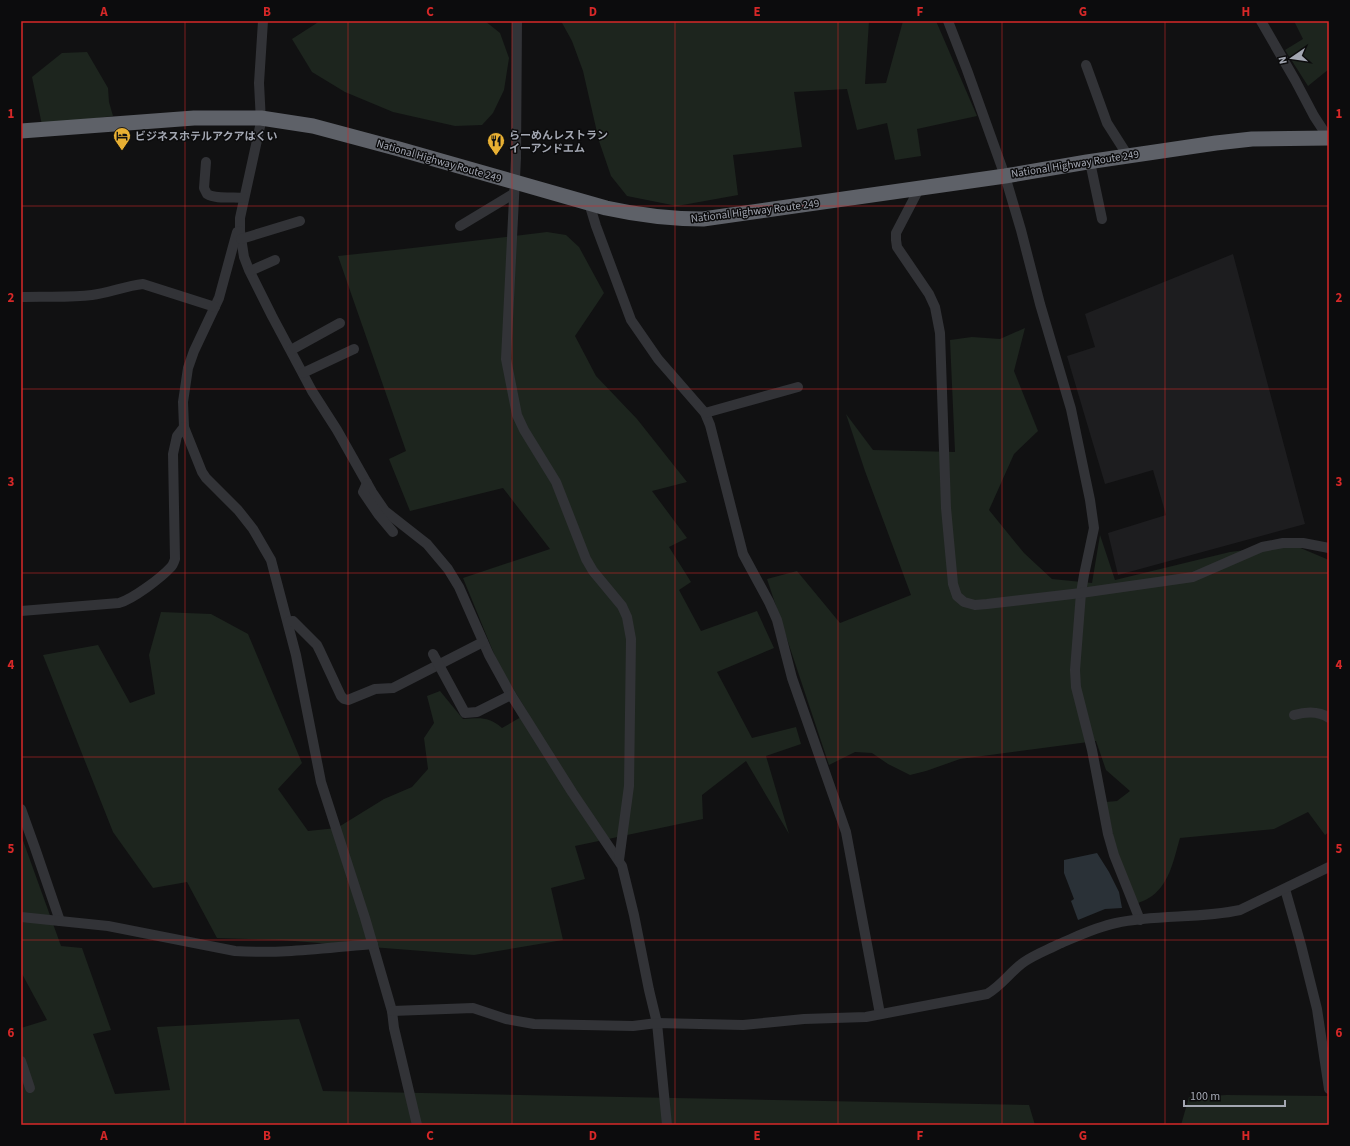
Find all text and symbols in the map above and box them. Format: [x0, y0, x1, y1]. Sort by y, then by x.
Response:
text: A [99, 3, 108, 21]
text: B [263, 3, 271, 21]
text: C [426, 3, 434, 21]
text: D [589, 3, 597, 21]
text: E [753, 3, 761, 21]
text: F [917, 3, 924, 21]
text: G [1079, 3, 1087, 21]
text: H [1242, 3, 1250, 21]
north arrow [1272, 38, 1312, 78]
text: N [1275, 55, 1291, 65]
text: 1 [8, 105, 15, 123]
text: 1 [1336, 105, 1343, 123]
hotel icon: ビジネスホテルアクアはくい [112, 126, 132, 151]
place label: らーめんレストラン イーアンドエム [509, 128, 608, 156]
place label: ビジネスホテルアクアはくい [135, 129, 277, 144]
restaurant icon: らーめんレストラン イーアンドエム [486, 131, 506, 156]
street label: National Highway Route 249 [375, 136, 503, 186]
street label: National Highway Route 249 [1010, 146, 1140, 182]
street label: National Highway Route 249 [690, 196, 820, 226]
text: 2 [8, 289, 15, 307]
text: 2 [1336, 289, 1343, 307]
text: 3 [8, 473, 15, 491]
text: 3 [1336, 473, 1343, 491]
text: 4 [8, 656, 15, 674]
text: 4 [1336, 656, 1343, 674]
text: 5 [8, 840, 15, 858]
text: 5 [1336, 840, 1343, 858]
text: 6 [8, 1024, 15, 1042]
text: 6 [1336, 1024, 1343, 1042]
scale bar [1184, 1082, 1285, 1108]
text: 100 m [1190, 1088, 1220, 1105]
text: A [99, 1127, 108, 1145]
text: B [263, 1127, 271, 1145]
text: C [426, 1127, 434, 1145]
text: D [589, 1127, 597, 1145]
text: E [753, 1127, 761, 1145]
text: F [917, 1127, 924, 1145]
text: G [1079, 1127, 1087, 1145]
text: H [1242, 1127, 1250, 1145]

